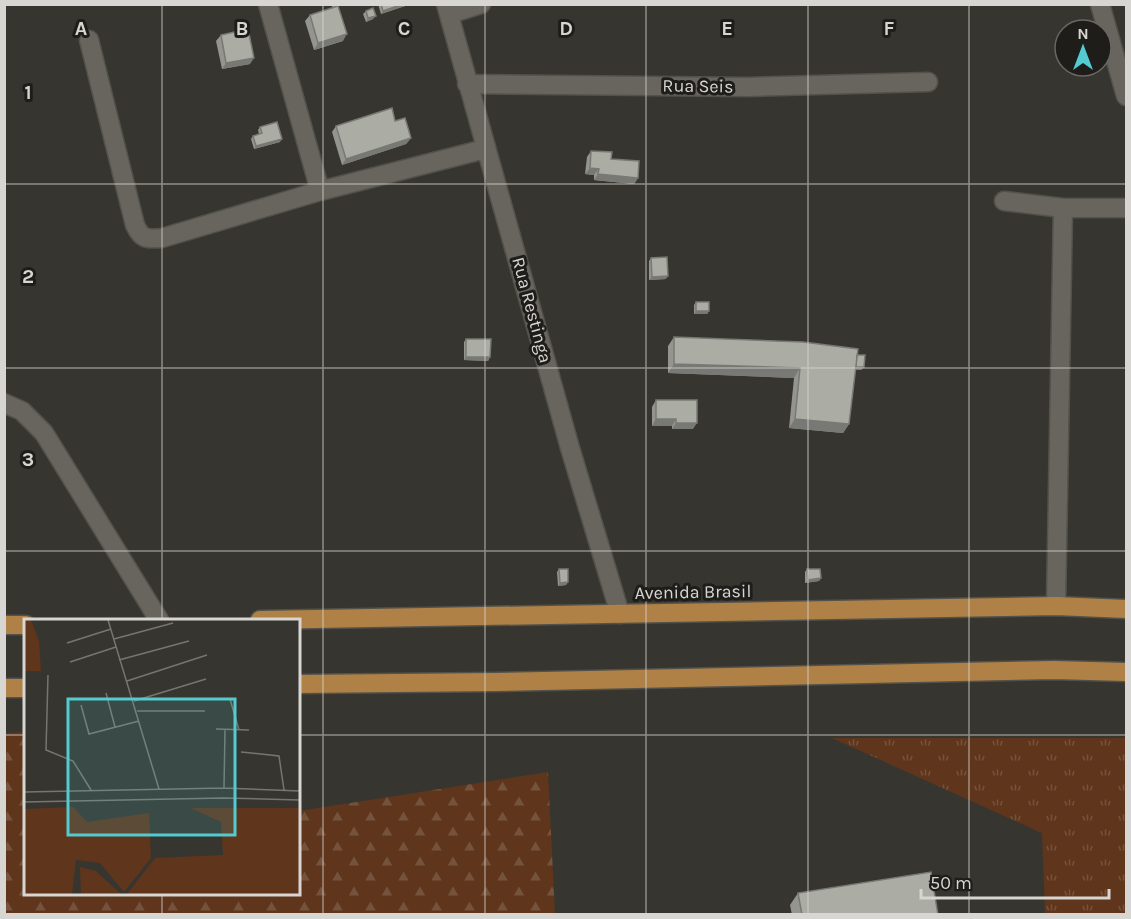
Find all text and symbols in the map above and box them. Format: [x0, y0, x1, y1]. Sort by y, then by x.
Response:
text: A [75, 17, 88, 40]
text: B [236, 17, 248, 40]
text: C [398, 17, 410, 40]
text: D [559, 17, 573, 40]
text: E [721, 17, 733, 40]
text: F [884, 17, 895, 40]
north arrow [1053, 18, 1113, 78]
text: N [1077, 24, 1089, 43]
street label: Rua Seis [662, 74, 734, 98]
text: 1 [24, 81, 32, 104]
street label: Rua Restinga [507, 255, 557, 365]
text: 2 [22, 265, 34, 288]
text: 3 [22, 448, 34, 471]
street label: Avenida Brasil [634, 580, 752, 604]
inset map [24, 619, 300, 895]
scale bar [921, 862, 1108, 900]
text: 50 m [930, 872, 972, 894]

